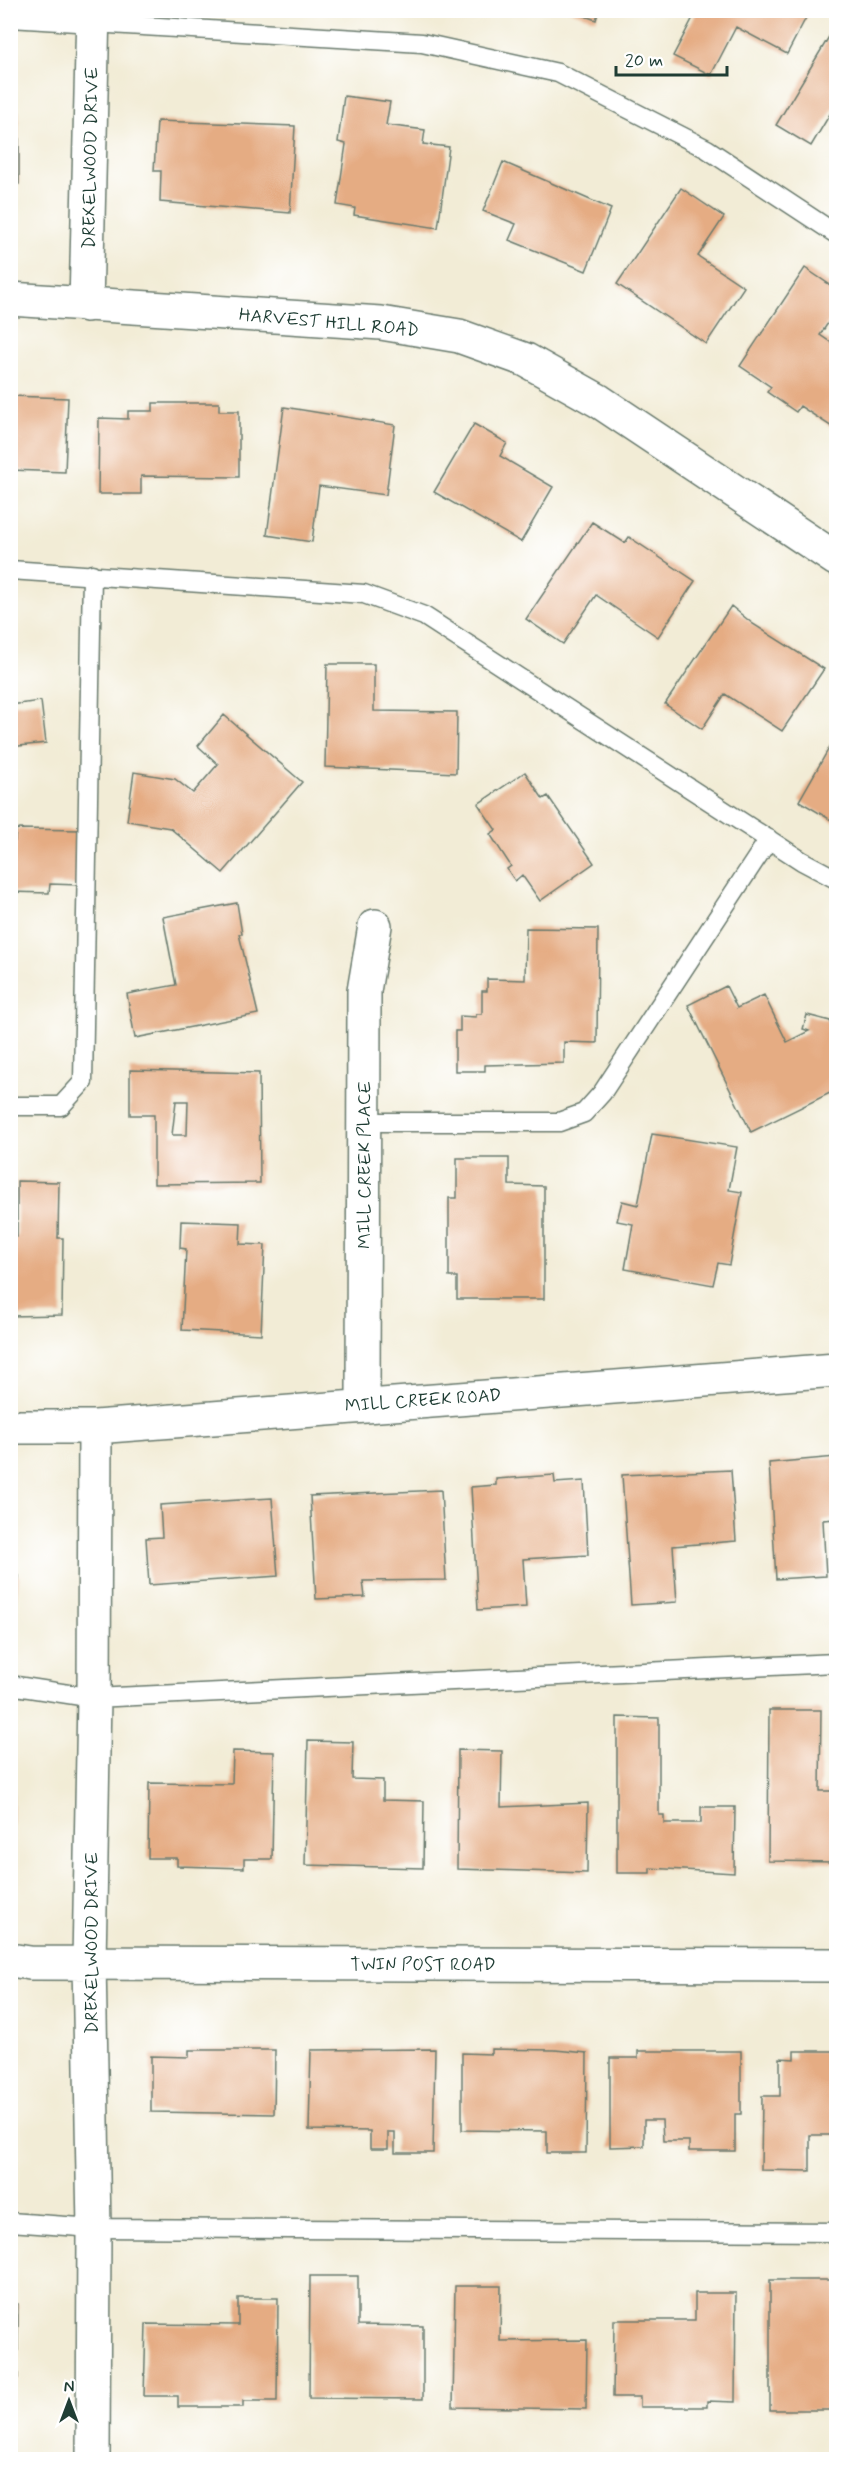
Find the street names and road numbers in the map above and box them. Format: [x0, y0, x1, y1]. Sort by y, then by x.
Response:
street label: DREXELWOOD DRIVE [77, 67, 105, 249]
street label: HARVEST HILL ROAD [238, 303, 420, 343]
street label: MILL CREEK PLACE [353, 1081, 377, 1249]
street label: MILL CREEK ROAD [344, 1384, 502, 1418]
street label: DREXELWOOD DRIVE [80, 1852, 104, 2034]
street label: TWIN POST ROAD [350, 1953, 496, 1977]

